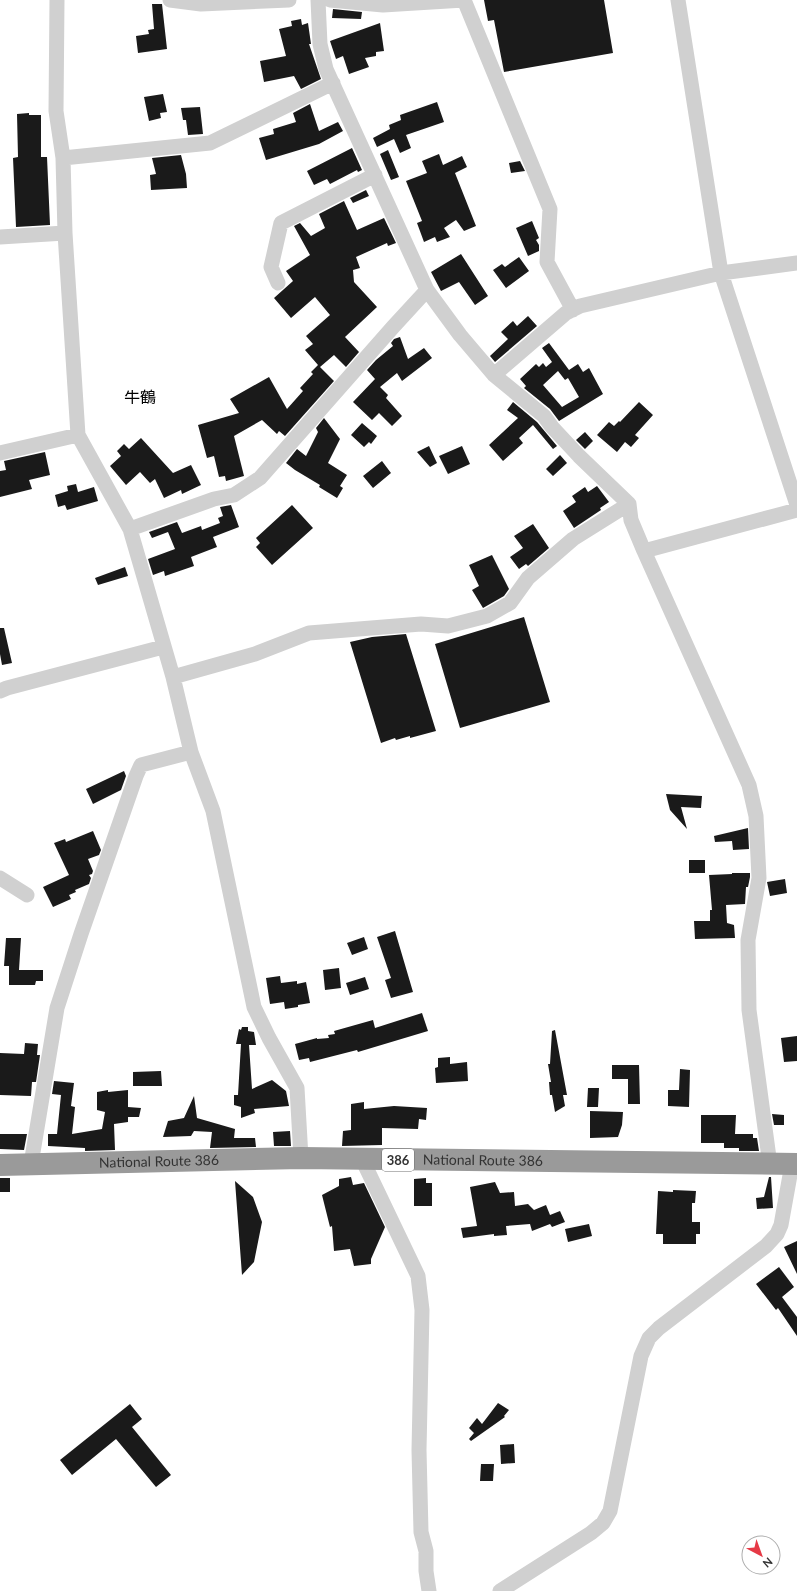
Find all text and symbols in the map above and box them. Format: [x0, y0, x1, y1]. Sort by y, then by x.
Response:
district label: 牛鶴 [124, 387, 156, 406]
road number: 386 [382, 1149, 414, 1171]
street label: National Route 386 [423, 1150, 543, 1169]
street label: National Route 386 [99, 1151, 219, 1171]
north arrow [741, 1535, 781, 1575]
text: N [760, 1555, 775, 1571]

